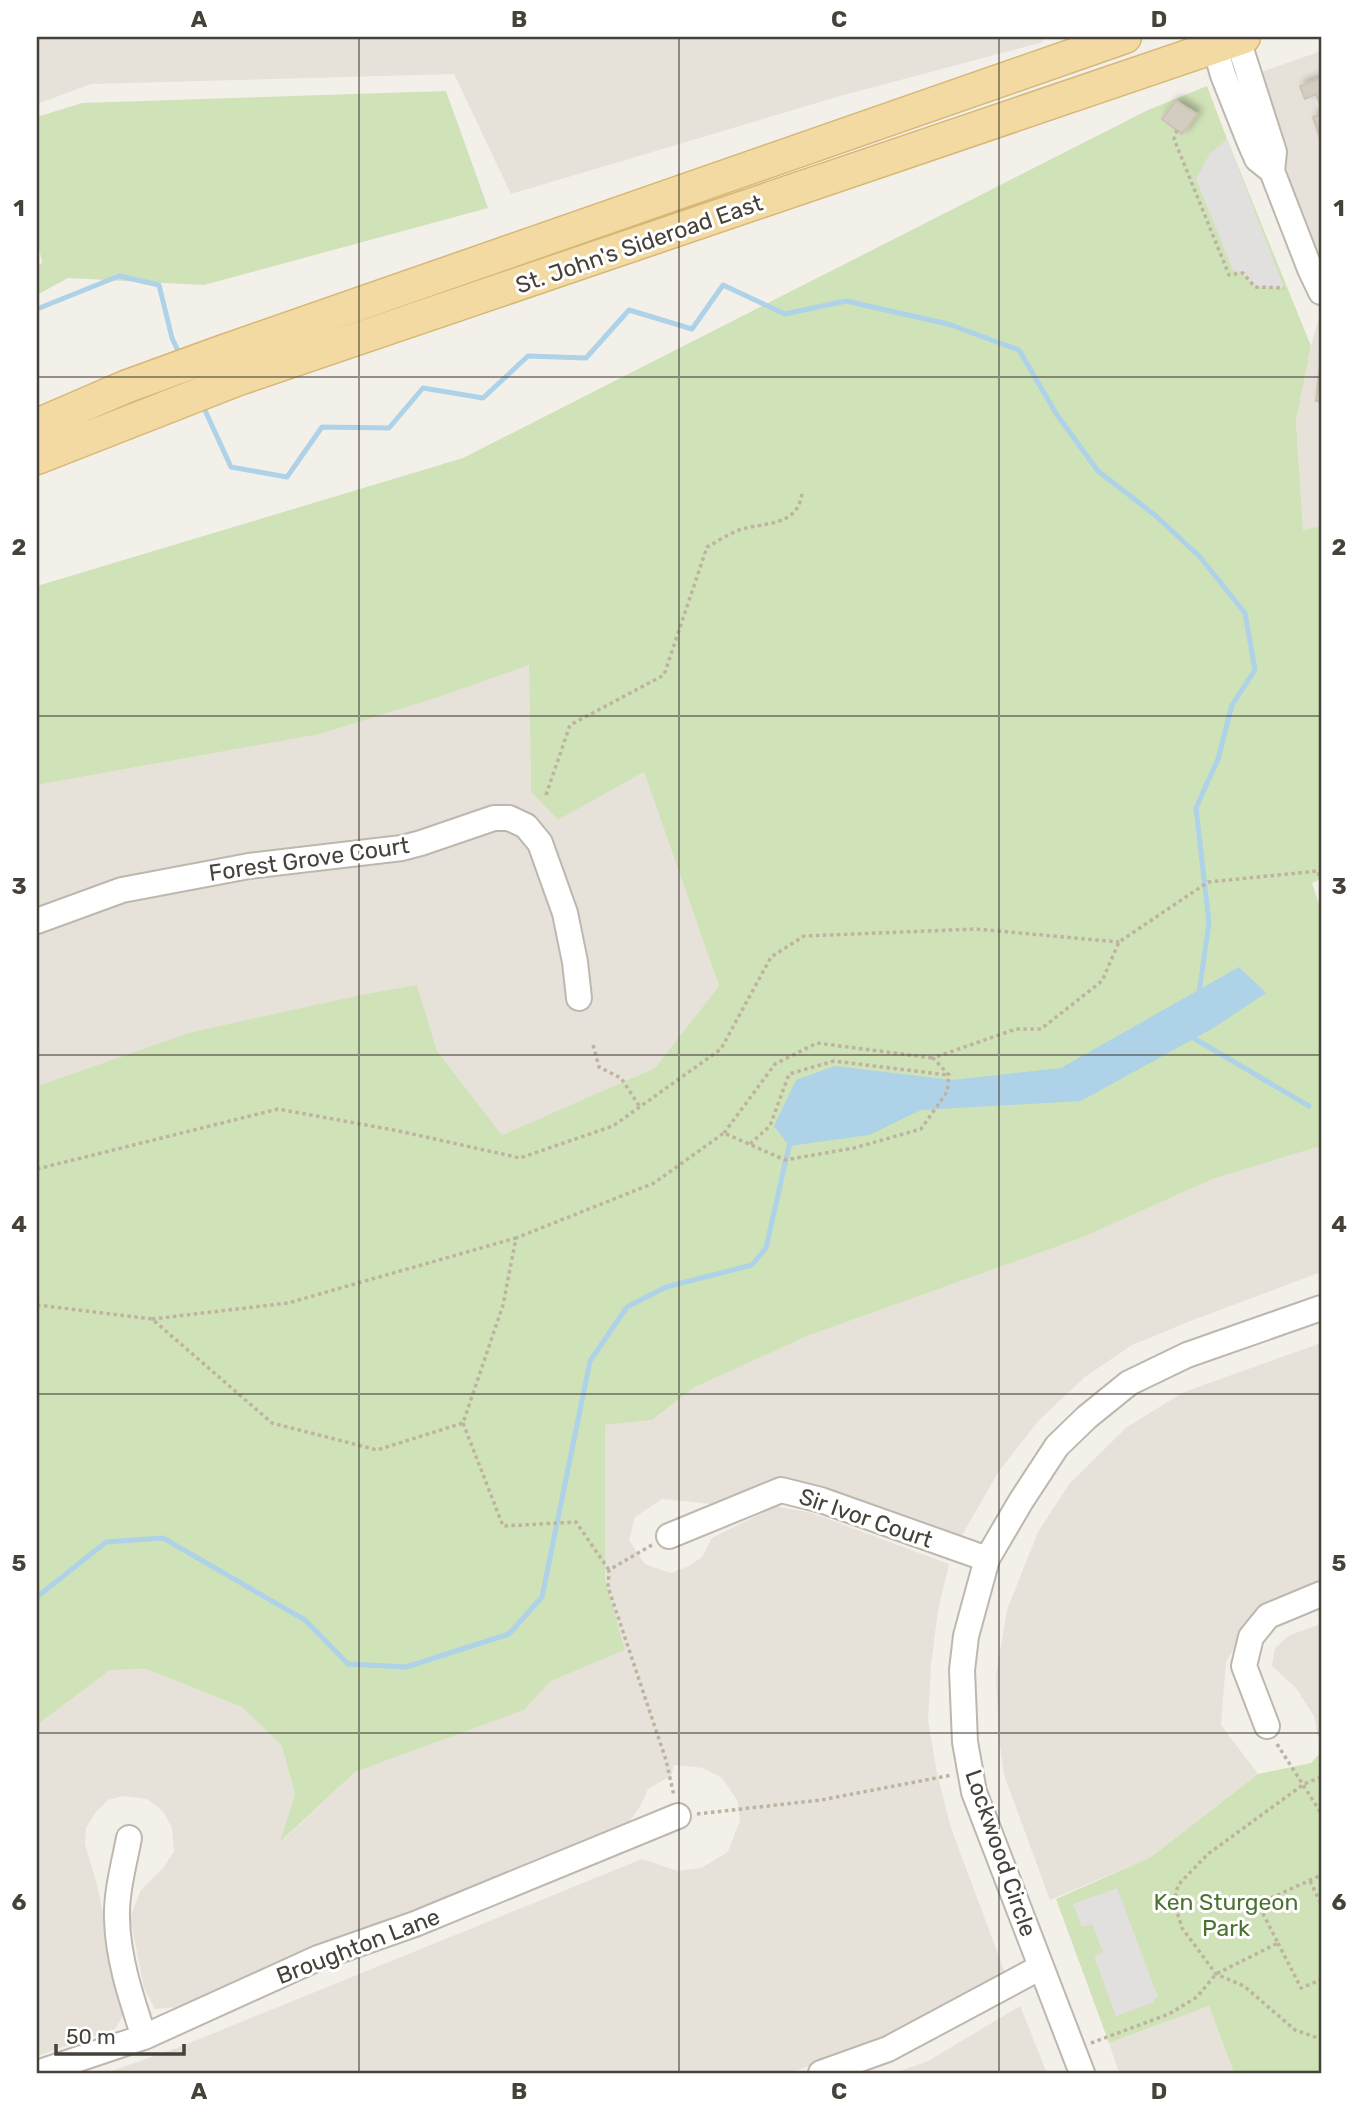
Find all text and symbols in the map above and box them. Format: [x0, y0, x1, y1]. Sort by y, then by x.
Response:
text: A [191, 5, 208, 33]
text: B [511, 5, 527, 33]
text: C [831, 5, 847, 33]
text: D [1151, 5, 1167, 33]
street label: St. John's Sideroad East [512, 189, 766, 299]
text: 1 [13, 194, 25, 222]
text: 1 [1333, 194, 1345, 222]
text: 2 [12, 533, 26, 561]
text: 2 [1332, 533, 1346, 561]
street label: Forest Grove Court [207, 831, 411, 887]
text: 3 [11, 872, 27, 900]
text: 3 [1331, 872, 1347, 900]
text: 4 [11, 1210, 27, 1238]
text: 4 [1331, 1210, 1347, 1238]
street label: Sir Ivor Court [795, 1482, 937, 1554]
text: 5 [12, 1549, 27, 1577]
text: 5 [1332, 1549, 1347, 1577]
street label: Lockwood Circle [959, 1766, 1043, 1940]
text: 6 [12, 1888, 27, 1916]
park label: Ken Sturgeon Park [1154, 1888, 1299, 1942]
text: 6 [1332, 1888, 1347, 1916]
street label: Broughton Lane [272, 1902, 444, 1990]
scale bar [56, 2012, 184, 2056]
text: 50 m [66, 2024, 116, 2049]
text: A [191, 2077, 208, 2105]
text: B [511, 2077, 527, 2105]
text: C [831, 2077, 847, 2105]
text: D [1151, 2077, 1167, 2105]

